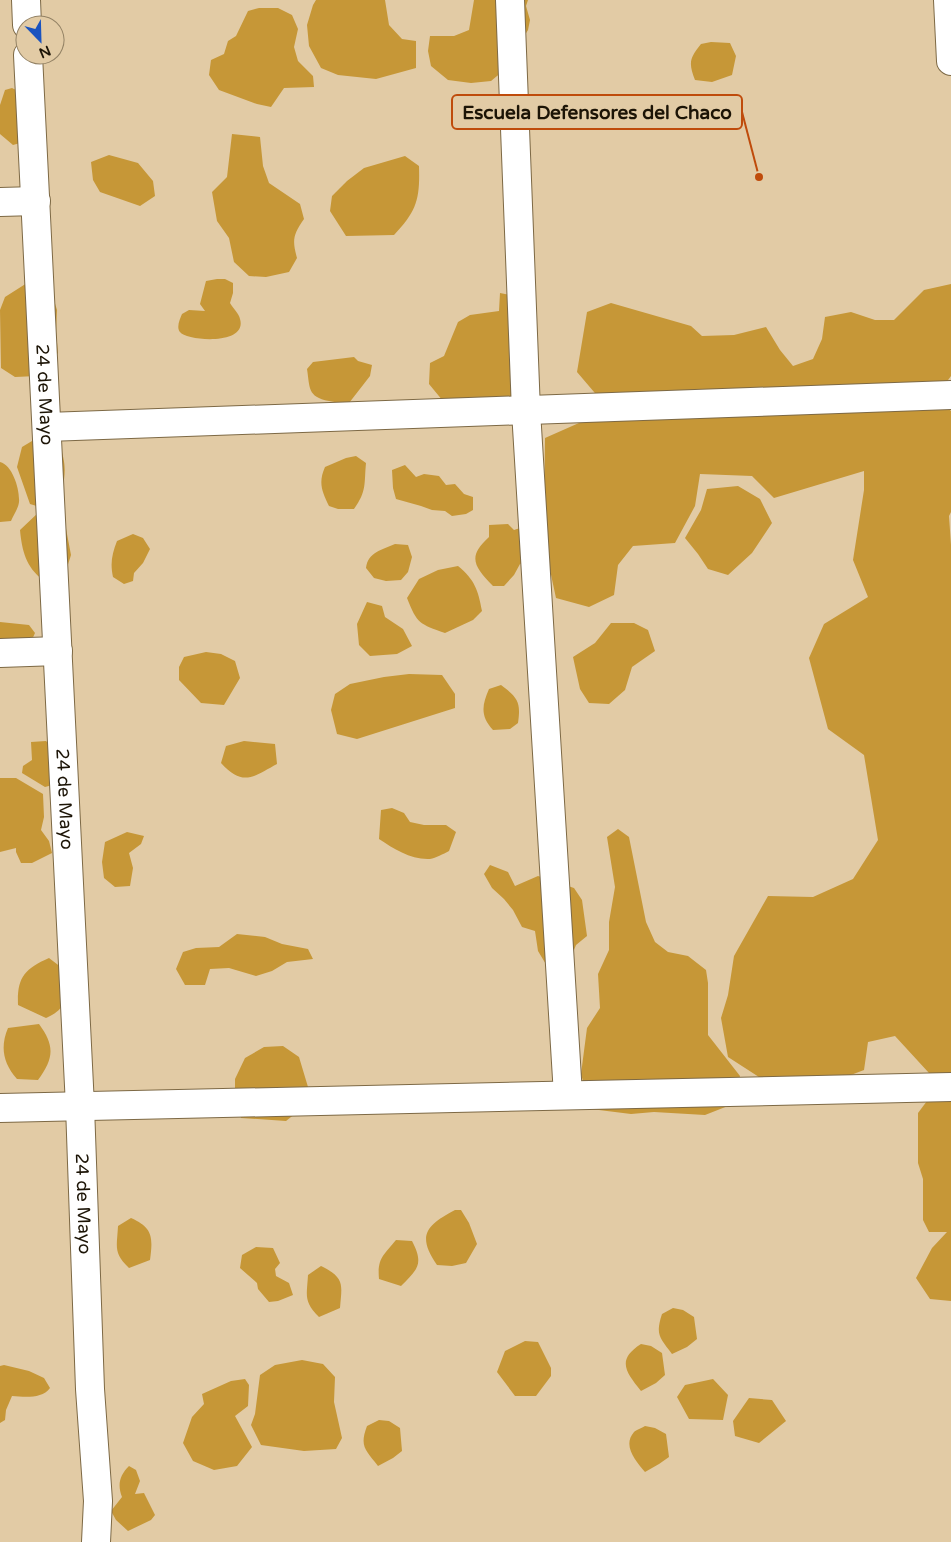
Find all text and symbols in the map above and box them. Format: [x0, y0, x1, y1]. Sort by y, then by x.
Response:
north arrow [15, 15, 65, 65]
text: N [36, 41, 53, 62]
callout: Escuela Defensores del Chaco [452, 95, 742, 129]
text: Escuela Defensores del Chaco [462, 102, 732, 124]
street label: 24 de Mayo [31, 343, 58, 446]
street label: 24 de Mayo [51, 748, 78, 850]
street label: 24 de Mayo [71, 1153, 96, 1255]

